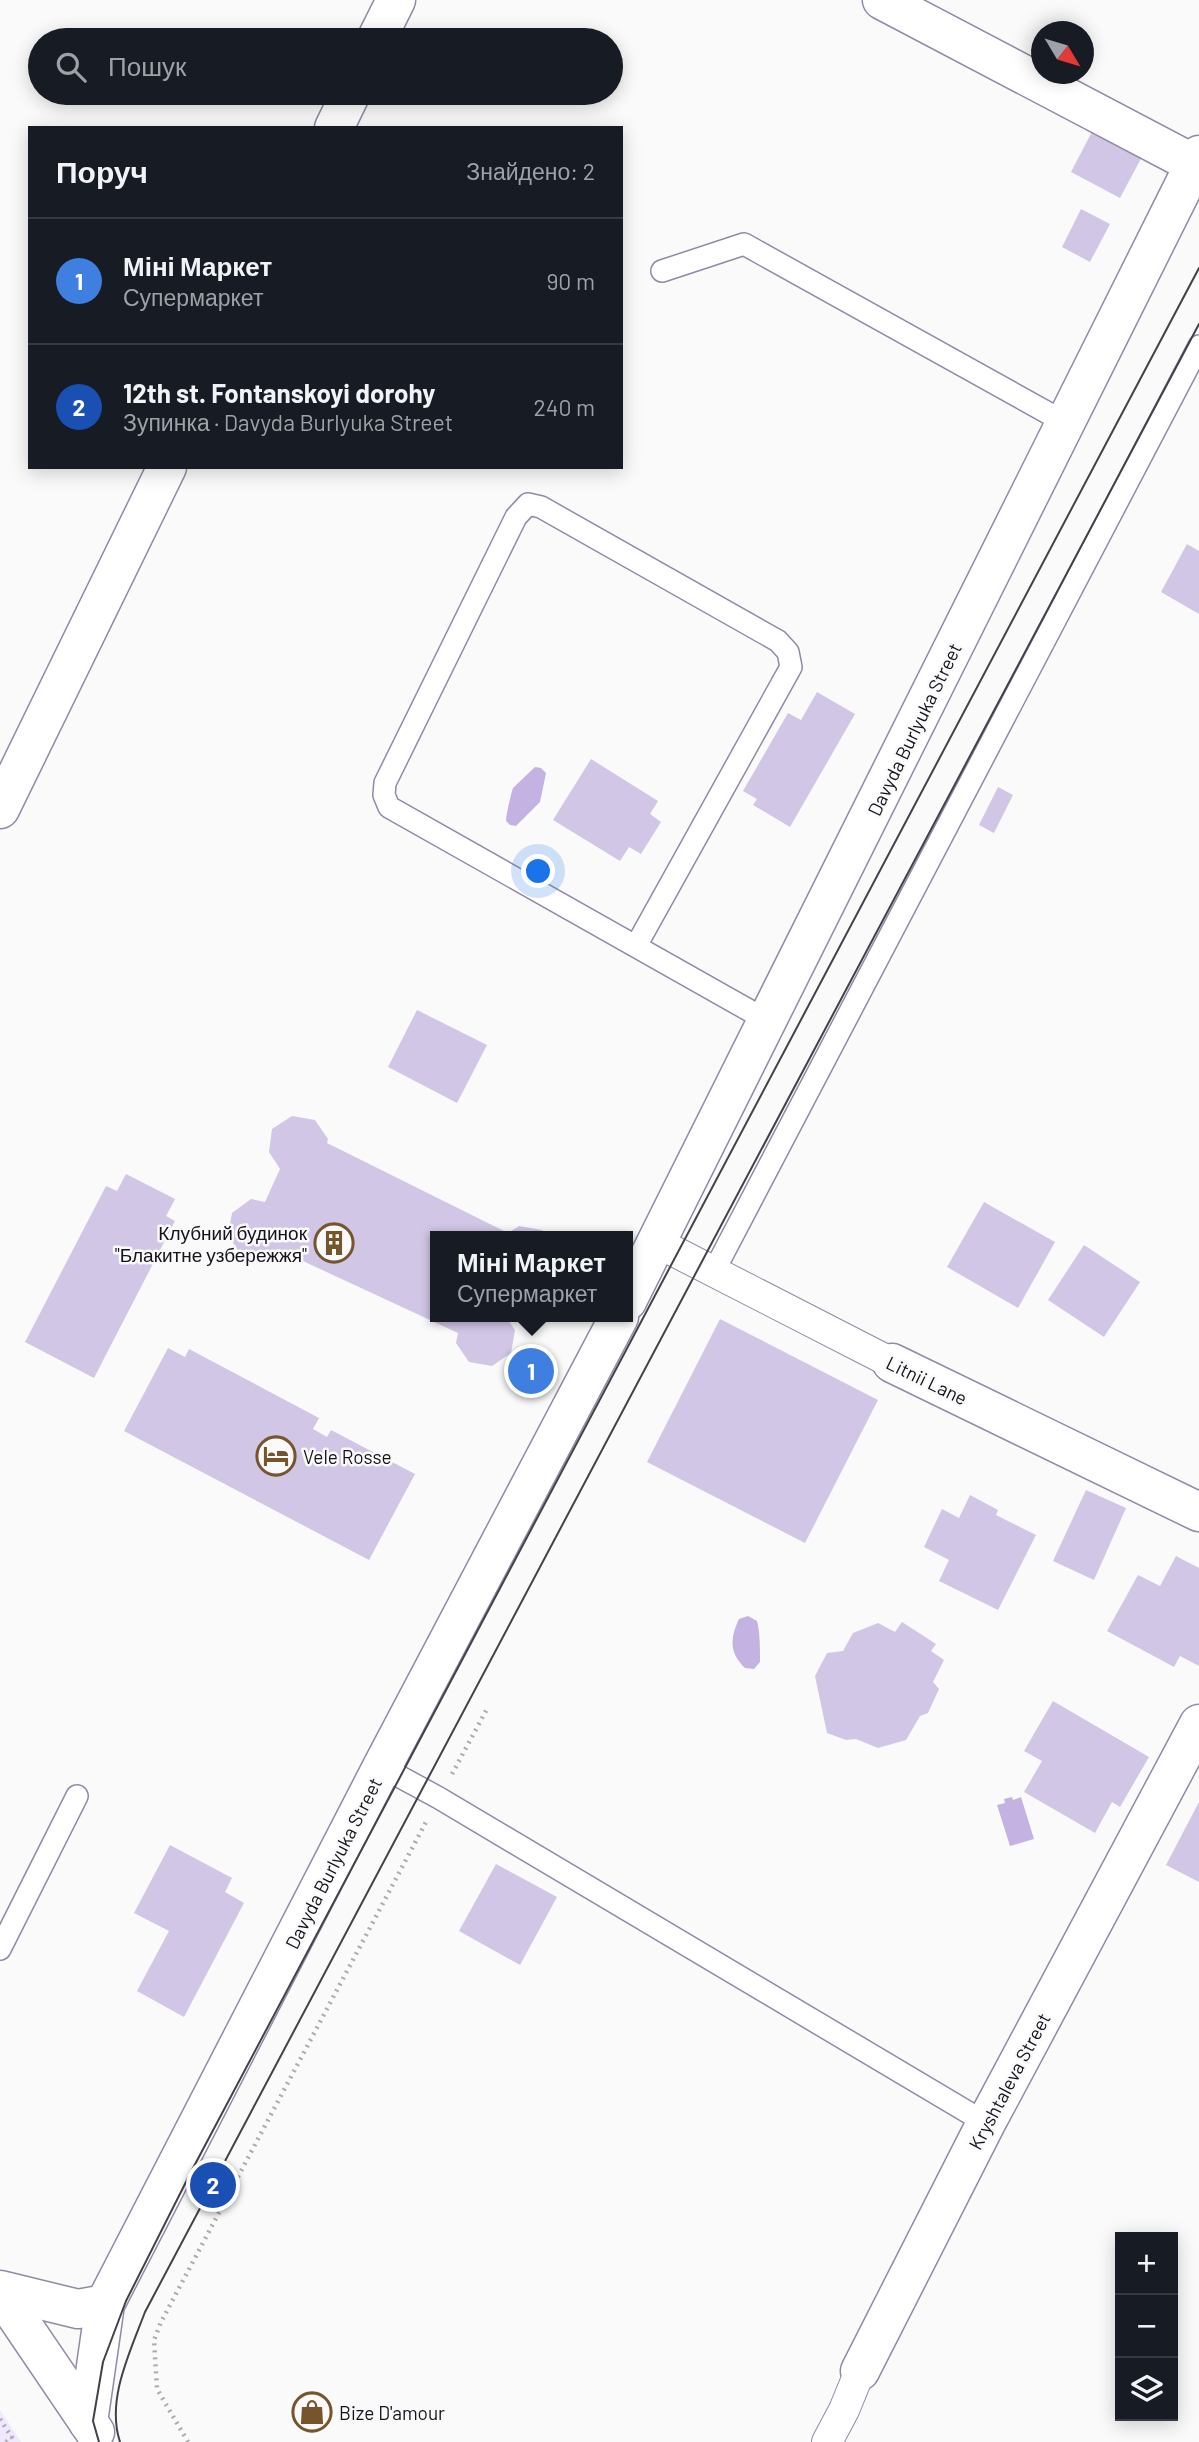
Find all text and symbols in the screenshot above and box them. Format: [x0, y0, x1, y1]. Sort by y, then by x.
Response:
north arrow [1031, 21, 1094, 84]
search box [28, 28, 623, 105]
icon: search [52, 48, 90, 86]
text: Пошук [108, 50, 186, 81]
text: Поруч [56, 153, 148, 189]
text: Знайдено: 2 [466, 157, 595, 185]
text: Міні Маркет [123, 250, 272, 281]
text: 1 [75, 267, 83, 295]
text: 90 m [546, 267, 595, 295]
text: Супермаркет [123, 283, 263, 311]
text: 12th st. Fontanskoyi dorohy [123, 377, 435, 408]
text: 2 [73, 393, 85, 421]
text: 240 m [533, 393, 595, 421]
text: Зупинка · Davyda Burlyuka Street [123, 408, 453, 436]
street label: Davyda Burlyuka Street [862, 639, 966, 819]
your location [521, 854, 555, 888]
place label: Клубний будинок "Блакитне узбережжя" [115, 1221, 308, 1266]
building icon: Клубний будинок "Блакитне узбережжя" [313, 1222, 355, 1264]
popup [430, 1231, 633, 1322]
text: Міні Маркет [457, 1246, 606, 1277]
text: Супермаркет [457, 1279, 597, 1307]
pin: 1 [508, 1345, 554, 1397]
street label: Litnii Lane [883, 1351, 971, 1409]
hotel icon: Vele Rosse [255, 1435, 297, 1477]
place label: Vele Rosse [303, 1445, 392, 1468]
street label: Davyda Burlyuka Street [280, 1773, 386, 1953]
street label: Kryshtaleva Street [963, 2009, 1055, 2153]
pin: 2 [190, 2159, 236, 2211]
map controls [1115, 2232, 1178, 2421]
button: + [1115, 2232, 1178, 2295]
button: − [1115, 2295, 1178, 2358]
button: layers [1115, 2358, 1178, 2421]
shop icon: Bize D'amour [291, 2391, 333, 2433]
place label: Bize D'amour [339, 2401, 445, 2424]

